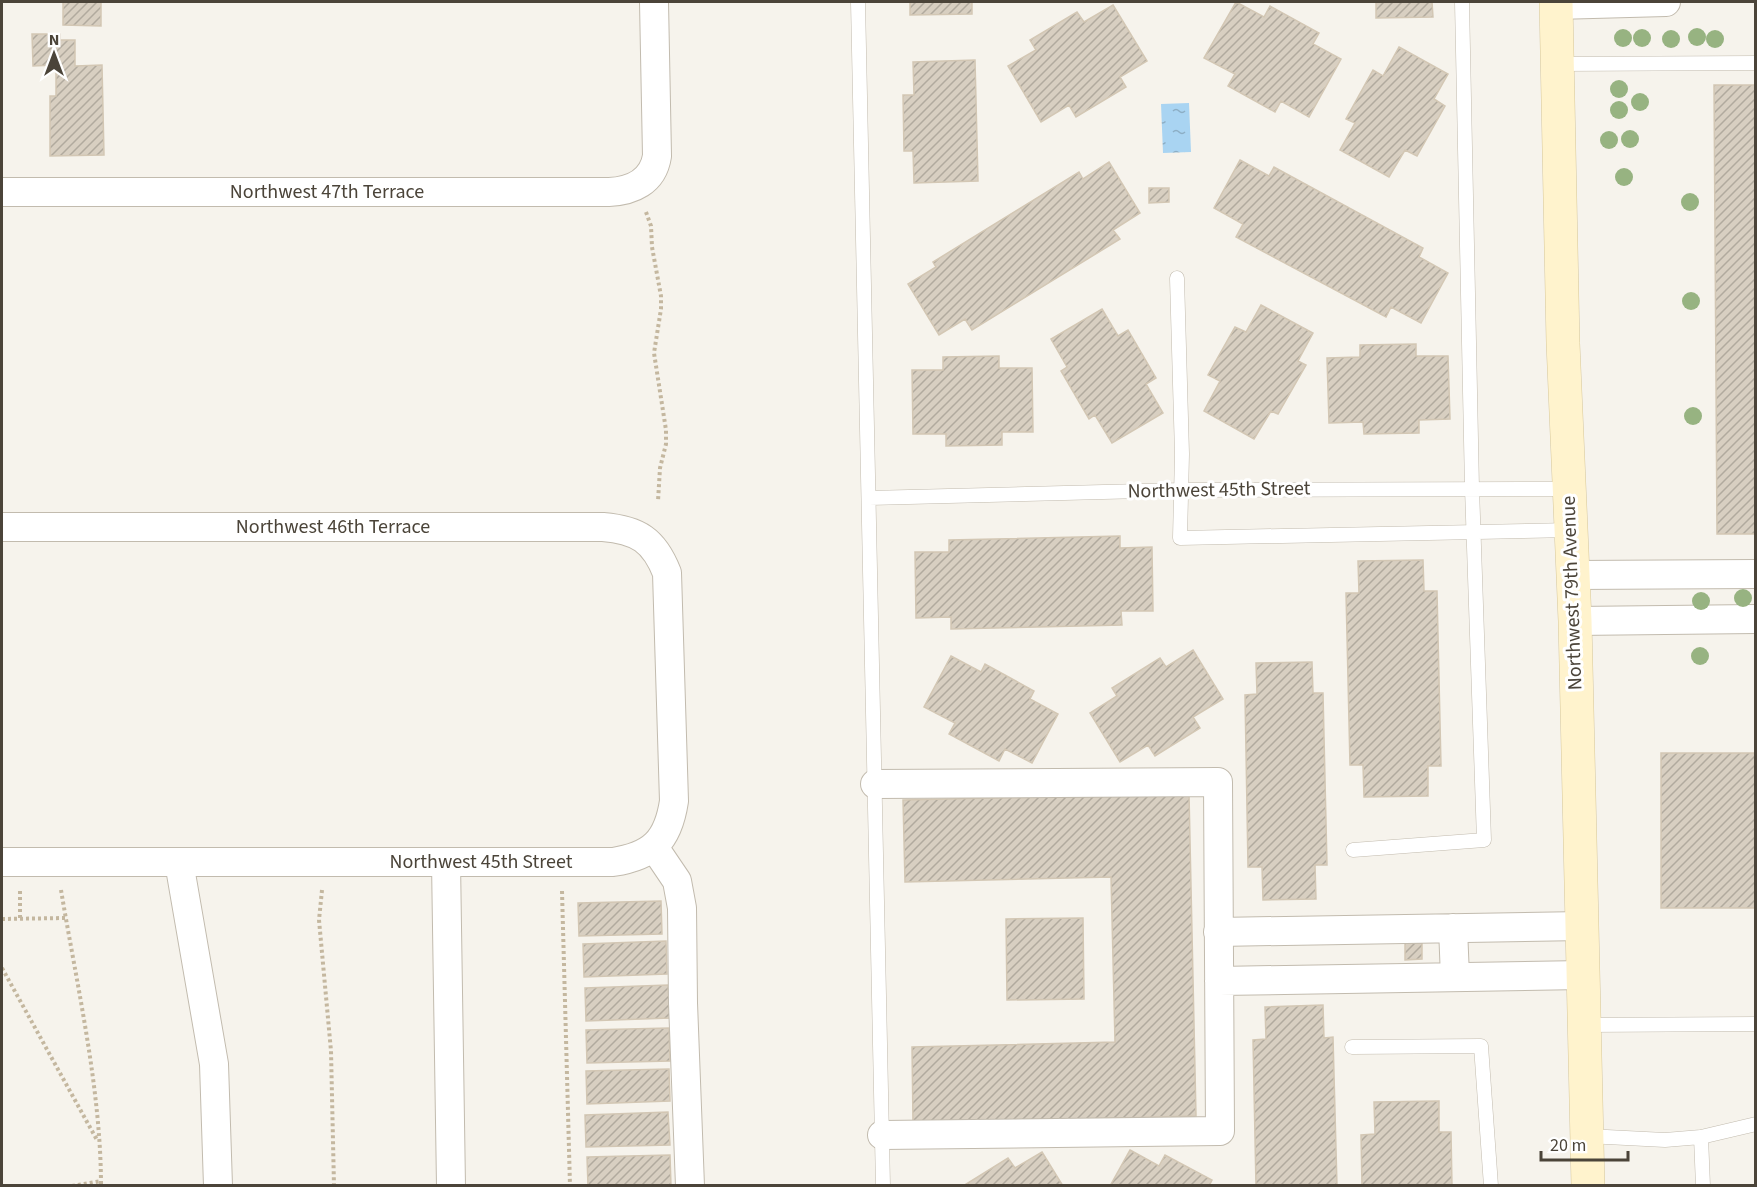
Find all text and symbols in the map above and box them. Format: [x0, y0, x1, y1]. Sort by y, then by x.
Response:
north arrow [24, 24, 84, 84]
text: N [49, 29, 59, 51]
street label: Northwest 47th Terrace [230, 178, 424, 206]
street label: Northwest 45th Street [1127, 474, 1311, 506]
street label: Northwest 79th Avenue [1555, 495, 1589, 691]
street label: Northwest 46th Terrace [236, 513, 430, 541]
street label: Northwest 45th Street [390, 848, 573, 876]
scale bar [1541, 1124, 1628, 1162]
text: 20 m [1550, 1133, 1586, 1158]

